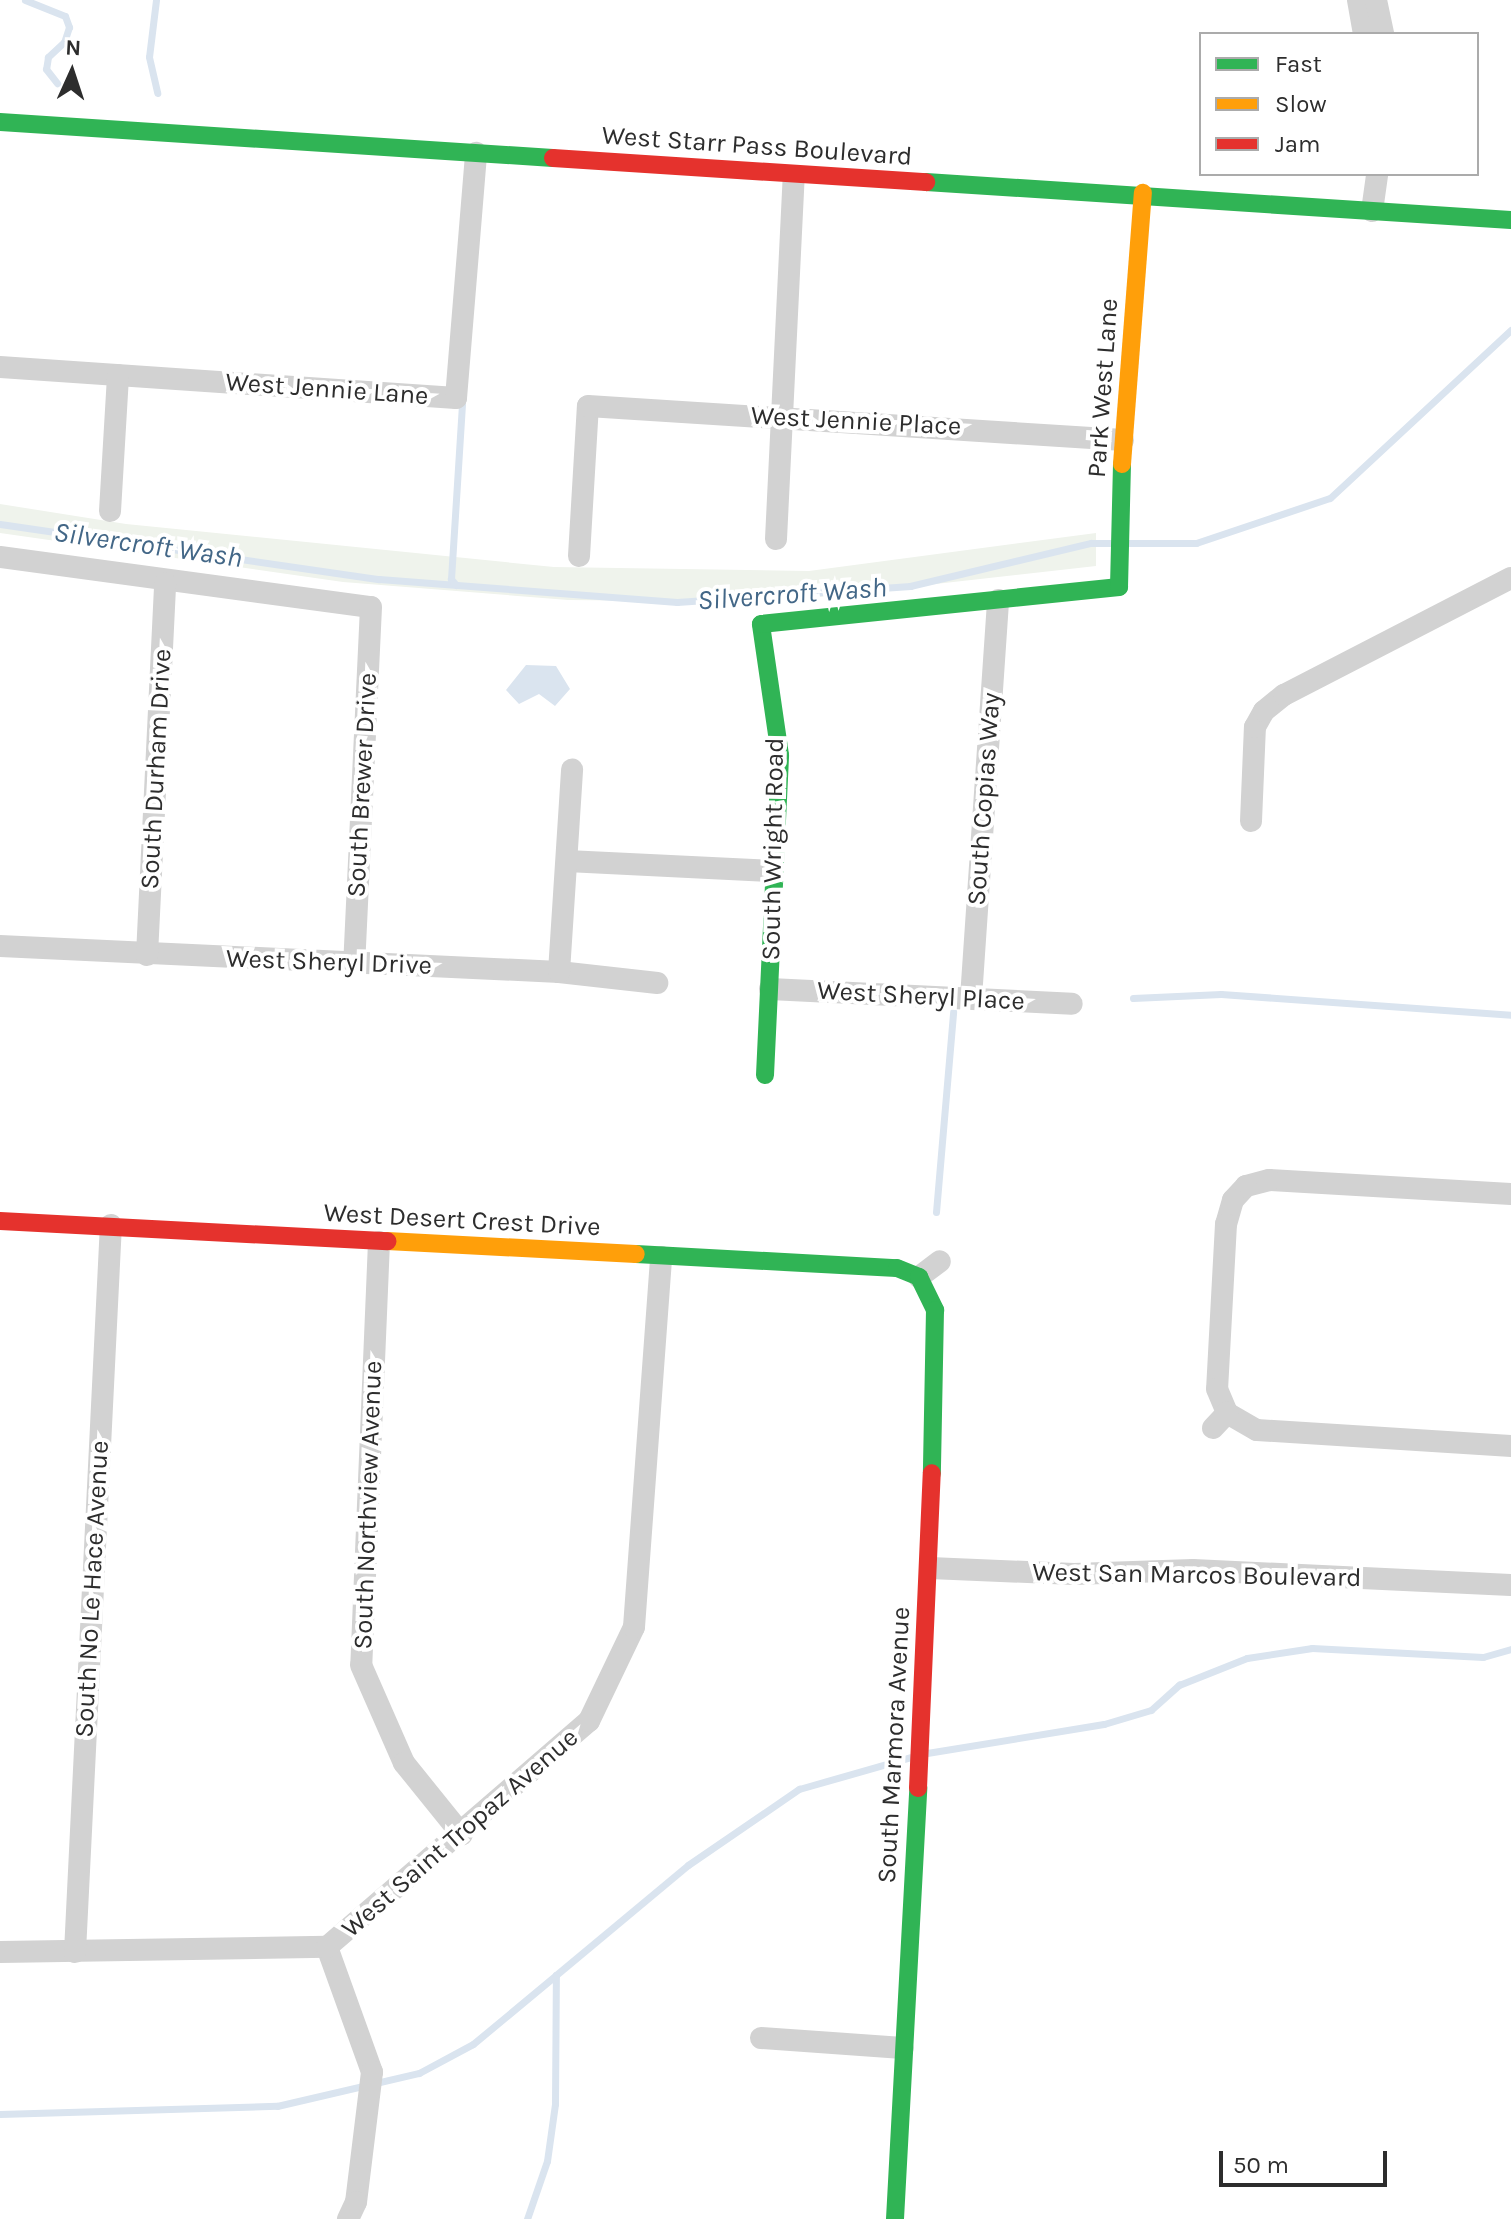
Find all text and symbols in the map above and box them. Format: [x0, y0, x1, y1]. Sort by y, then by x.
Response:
north arrow [32, 32, 112, 112]
legend [1199, 32, 1479, 176]
text: N [65, 35, 82, 61]
text: Fast [1275, 50, 1322, 78]
text: Slow [1275, 90, 1327, 118]
street label: West Starr Pass Boulevard [601, 120, 913, 172]
text: Jam [1275, 130, 1320, 158]
street label: Park West Lane [1081, 297, 1125, 479]
street label: West Jennie Lane [224, 366, 430, 412]
street label: West Jennie Place [750, 400, 962, 442]
water label: Silvercroft Wash [52, 515, 244, 575]
water label: Silvercroft Wash [696, 571, 888, 617]
street label: South Durham Drive [134, 648, 178, 890]
street label: South Brewer Drive [341, 672, 383, 898]
street label: South Copias Way [961, 691, 1007, 907]
street label: South Wright Road [755, 737, 791, 961]
street label: West Sheryl Drive [226, 943, 432, 981]
street label: West Sheryl Place [816, 975, 1026, 1017]
street label: West Desert Crest Drive [323, 1197, 601, 1243]
street label: South Northview Avenue [347, 1360, 389, 1650]
street label: South No Le Hace Avenue [69, 1440, 115, 1738]
street label: West San Marcos Boulevard [1032, 1557, 1362, 1593]
street label: South Marmora Avenue [871, 1606, 917, 1884]
street label: West Saint Tropaz Avenue [335, 1722, 585, 1944]
scale bar [1223, 2135, 1391, 2185]
text: 50 m [1233, 2151, 1289, 2179]

